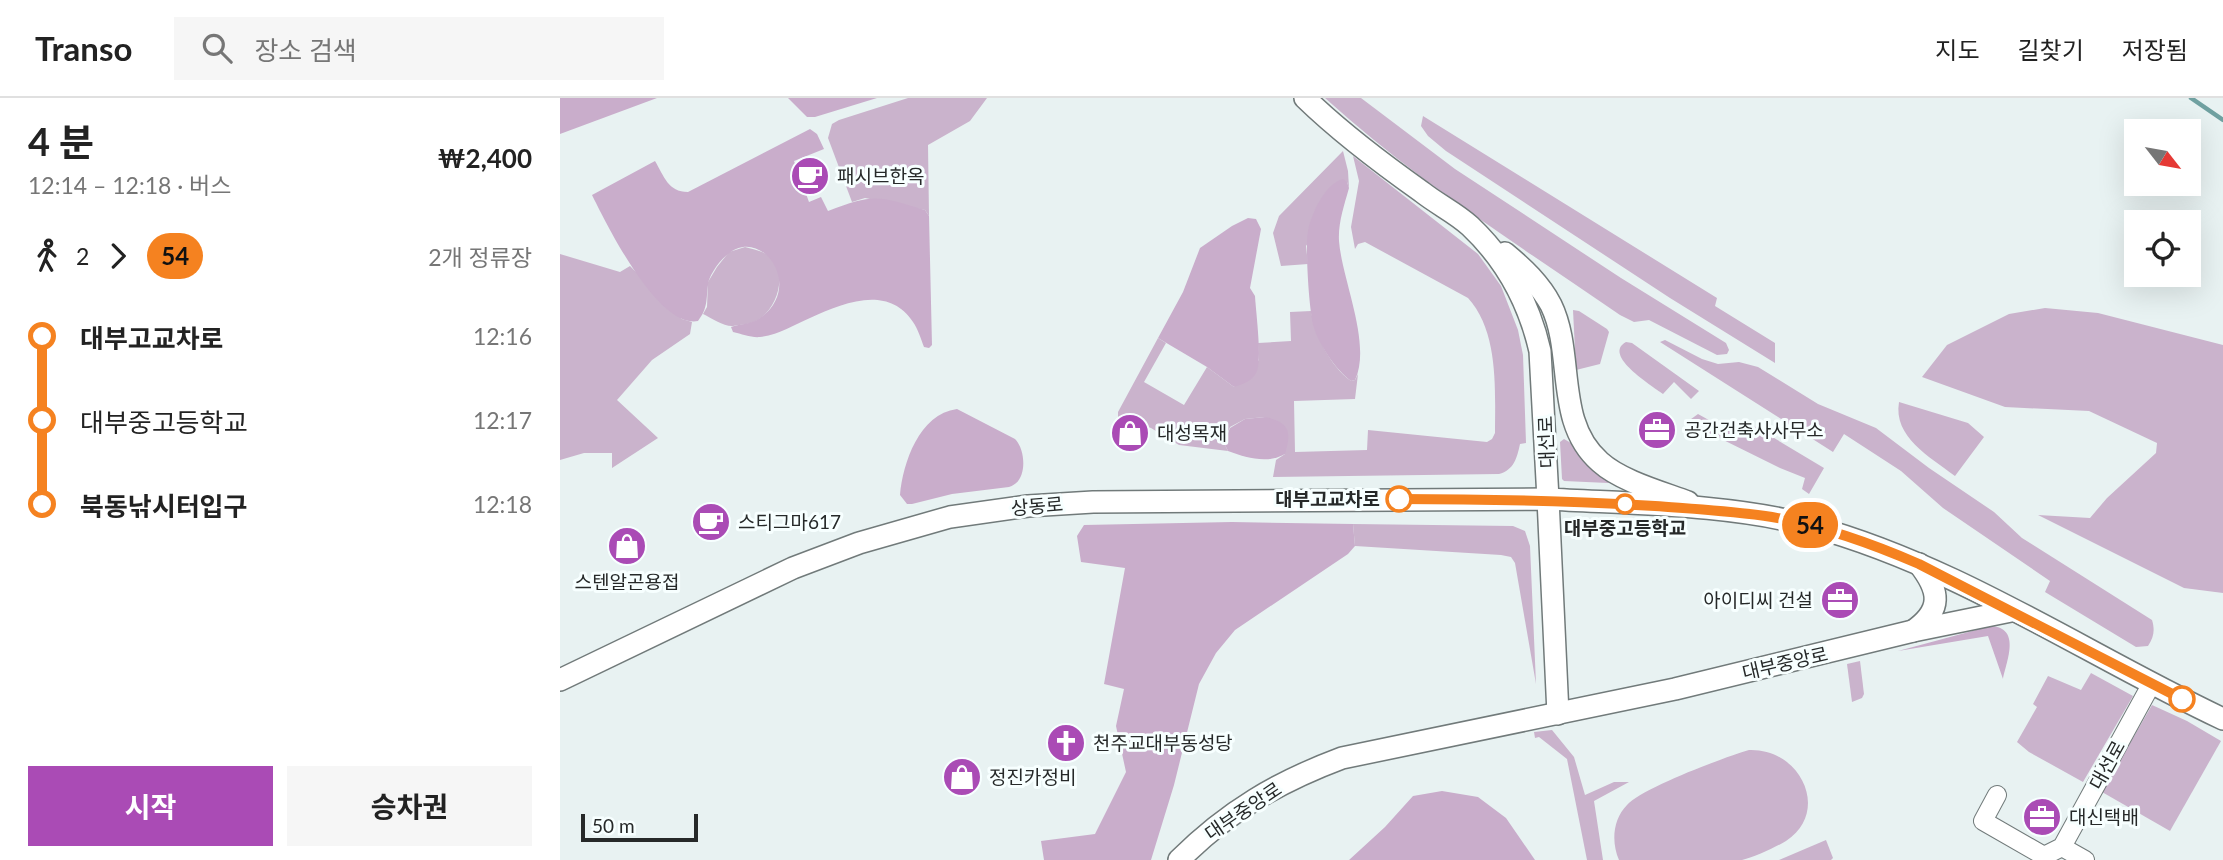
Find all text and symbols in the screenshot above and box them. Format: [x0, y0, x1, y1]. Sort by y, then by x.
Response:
search box [174, 17, 664, 80]
text: Transo [35, 28, 132, 68]
icon: search [198, 29, 236, 67]
text: 장소 검색 [254, 34, 357, 66]
text: 지도 [1935, 35, 1980, 64]
text: 길찾기 [2018, 35, 2084, 64]
text: 저장됨 [2122, 35, 2188, 64]
text: 4 분 [28, 118, 94, 164]
north arrow [2124, 119, 2202, 196]
map controls [2124, 119, 2201, 287]
text: ₩2,400 [438, 142, 532, 174]
cafe icon: 패시브한옥 [789, 155, 831, 197]
place label: 패시브한옥 [837, 164, 924, 187]
text: 12:14 – 12:18 · 버스 [28, 171, 231, 199]
button: locate [2124, 210, 2201, 287]
icon: walk [28, 237, 66, 275]
icon: forward [99, 237, 137, 275]
text: 54 [161, 241, 189, 270]
text: 2 [76, 242, 89, 270]
text: 2개 정류장 [428, 243, 532, 271]
text: 대부고교차로 [80, 322, 224, 354]
text: 12:16 [473, 322, 532, 350]
text: 대부중고등학교 [80, 406, 247, 438]
text: 12:17 [473, 406, 532, 434]
office icon: 공간건축사사무소 [1636, 409, 1678, 451]
shop icon: 대성목재 [1109, 412, 1151, 454]
street label: 대선로 [1533, 415, 1558, 469]
place label: 공간건축사사무소 [1684, 418, 1824, 441]
place label: 대성목재 [1157, 421, 1227, 444]
marker: 대부고교차로 [1386, 486, 1412, 512]
place label: 대부고교차로 [1275, 487, 1380, 510]
text: 북동낚시터입구 [80, 490, 247, 522]
text: 12:18 [473, 490, 532, 518]
street label: 상동로 [1010, 492, 1064, 519]
marker: 대부중고등학교 [1615, 494, 1635, 514]
cafe icon: 스티그마617 [690, 501, 732, 543]
line badge: 54 [1778, 502, 1842, 548]
place label: 스티그마617 [738, 510, 841, 533]
text: 54 [1796, 510, 1824, 539]
place label: 대부중고등학교 [1564, 516, 1686, 539]
shop icon: 스텐알곤용접 [606, 525, 648, 567]
place label: 스텐알곤용접 [575, 570, 679, 593]
office icon: 아이디씨 건설 [1819, 579, 1861, 621]
place label: 아이디씨 건설 [1703, 588, 1813, 611]
street label: 대부중앙로 [1740, 641, 1830, 684]
unlabelled marker [2169, 686, 2195, 712]
church icon: 천주교대부동성당 [1045, 722, 1087, 764]
place label: 천주교대부동성당 [1093, 731, 1233, 754]
street label: 대선로 [2084, 736, 2129, 793]
shop icon: 정진카정비 [941, 756, 983, 798]
place label: 정진카정비 [989, 765, 1076, 788]
button: 시작 [28, 766, 273, 846]
button: 승차권 [287, 766, 532, 846]
street label: 대부중앙로 [1200, 777, 1285, 845]
office icon: 대신택배 [2021, 796, 2063, 838]
place label: 대신택배 [2069, 805, 2139, 828]
scale bar [581, 811, 698, 843]
text: 50 m [592, 814, 635, 837]

